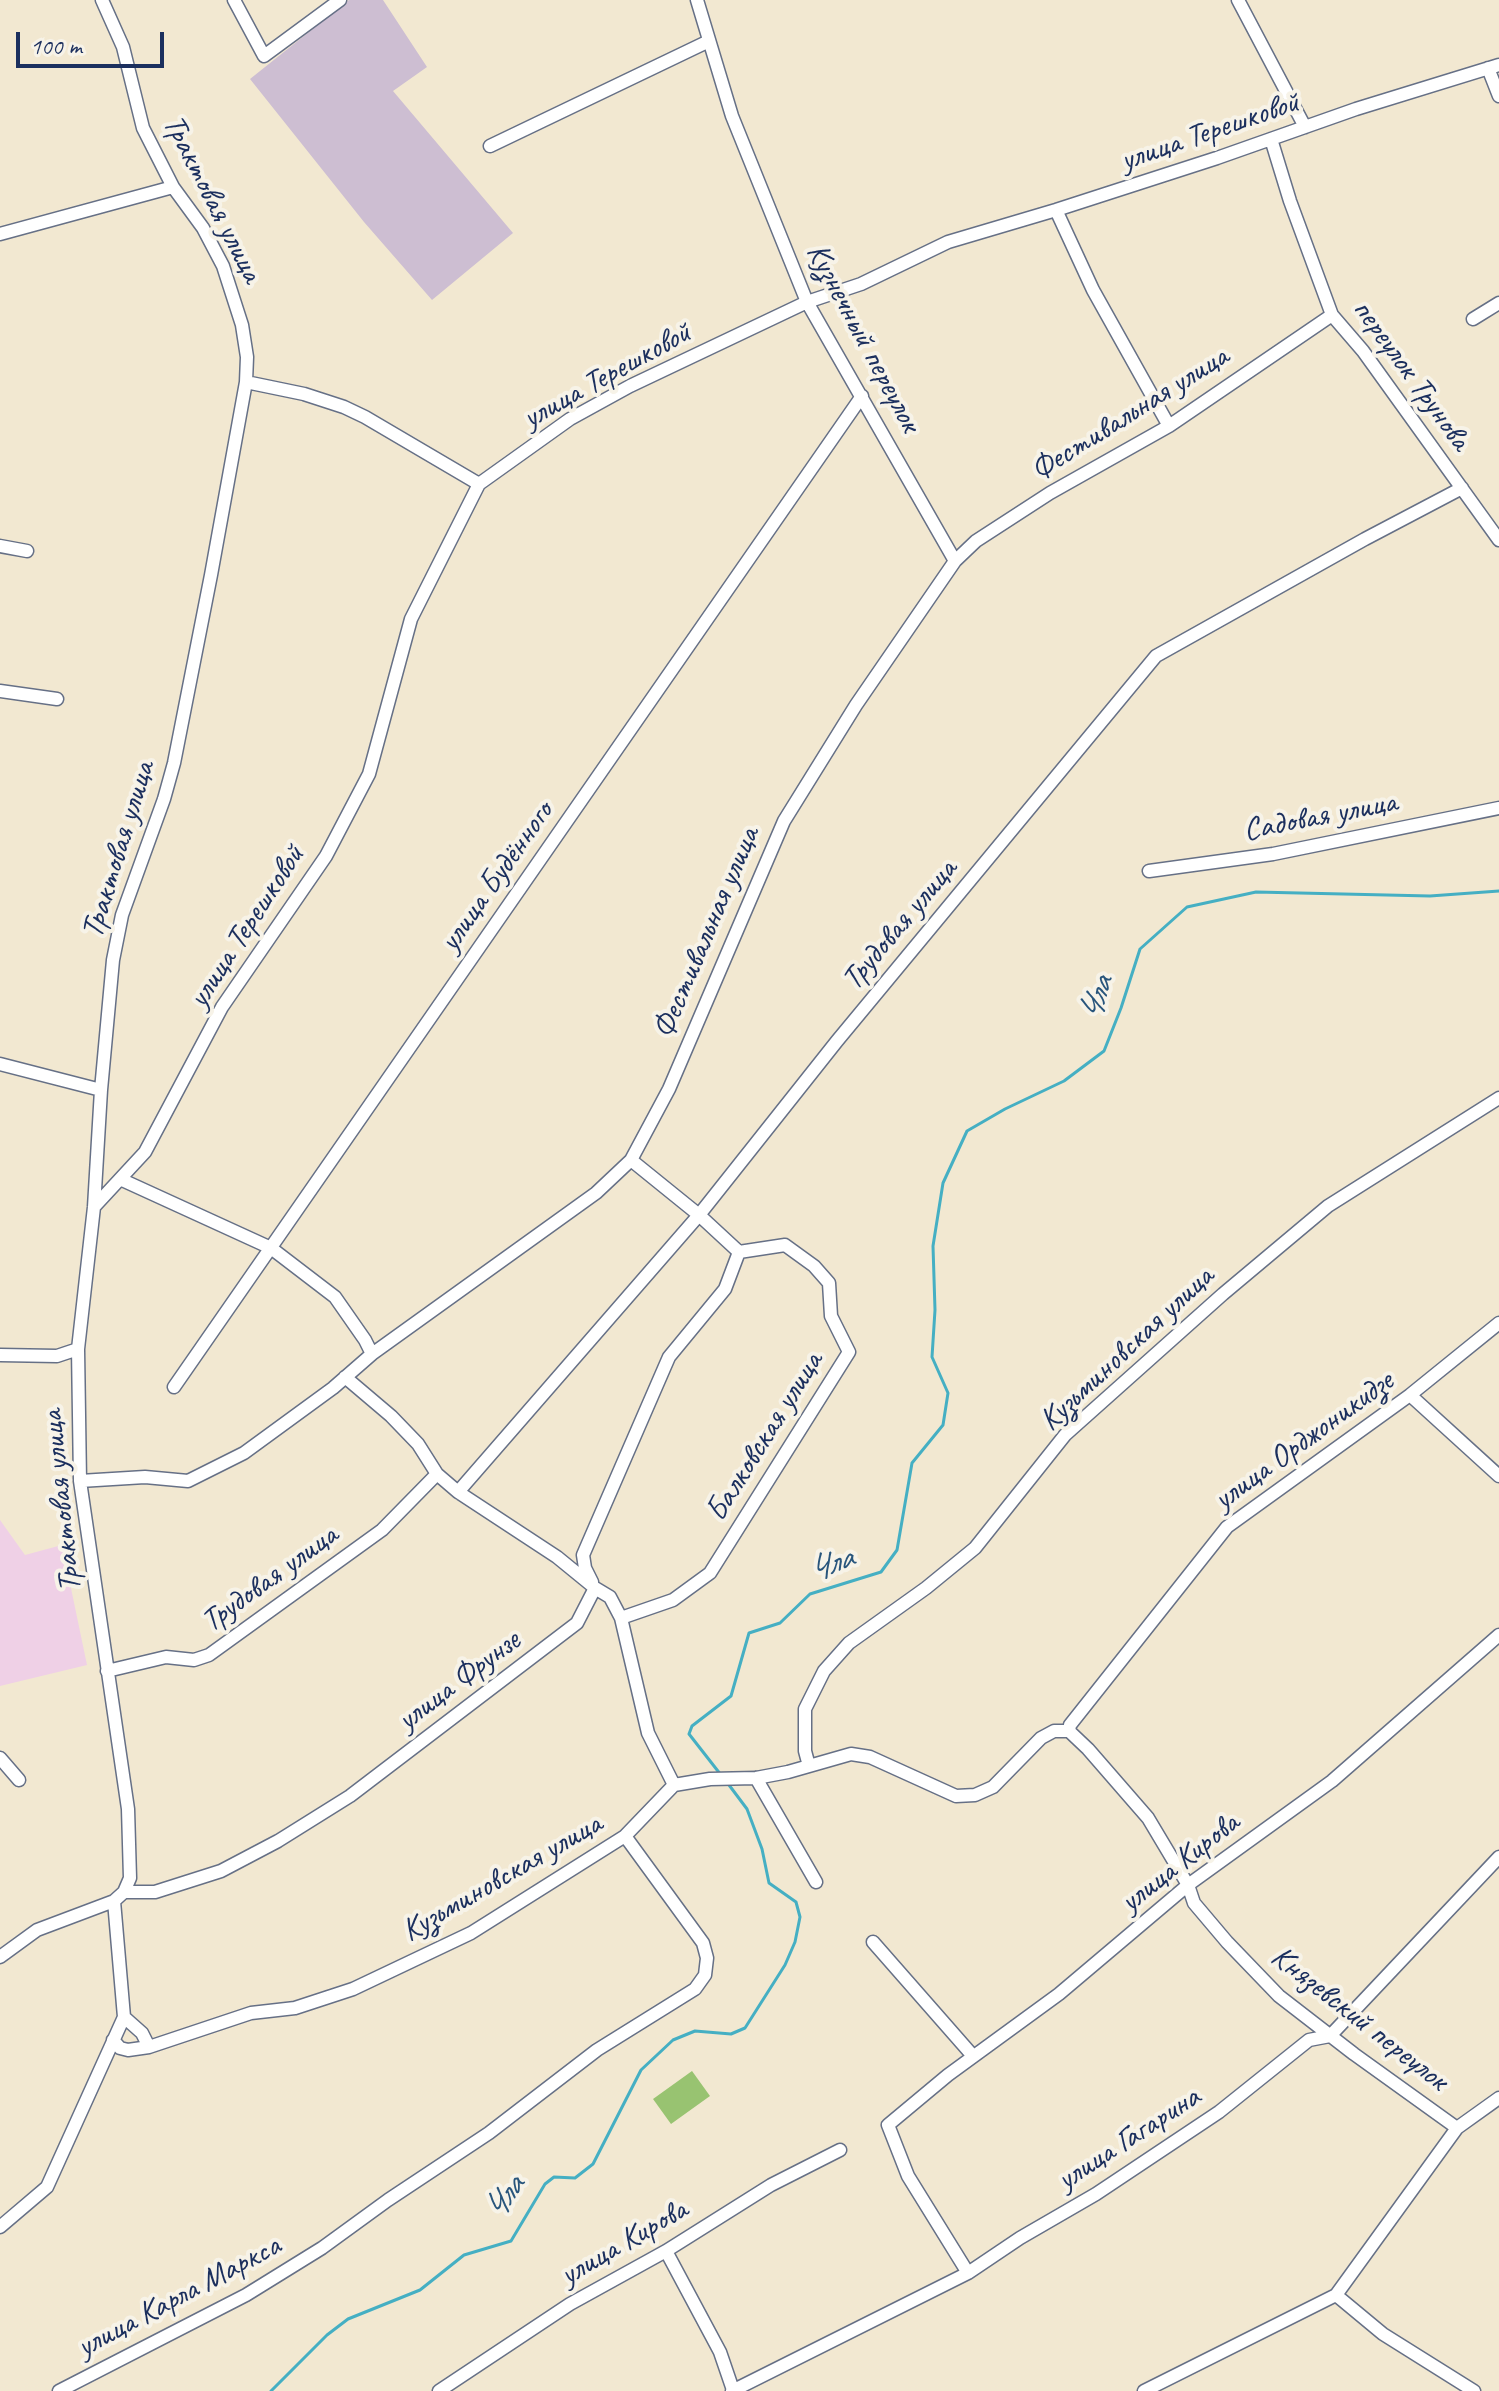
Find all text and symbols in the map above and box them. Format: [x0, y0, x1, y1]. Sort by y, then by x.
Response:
scale bar [20, 16, 168, 66]
text: 100 m [30, 31, 82, 61]
street label: улица Терешковой [1116, 83, 1304, 181]
street label: Трактовая улица [153, 109, 271, 289]
street label: Кузнечный переулок [797, 237, 929, 439]
street label: переулок Трунова [1343, 292, 1479, 458]
street label: улица Терешковой [516, 314, 698, 438]
street label: Фестивальная улица [1024, 338, 1236, 490]
street label: Трактовая улица [74, 757, 164, 943]
street label: Садовая улица [1240, 783, 1400, 851]
street label: улица Будённого [431, 795, 563, 959]
street label: Фестивальная улица [645, 822, 769, 1044]
street label: улица Терешковой [180, 838, 314, 1016]
street label: Трудовая улица [834, 852, 966, 998]
water label: Чла [1070, 971, 1124, 1027]
street label: Кузьминовская улица [1032, 1258, 1222, 1440]
street label: Балковская улица [698, 1345, 832, 1529]
street label: улица Орджоникидзе [1206, 1363, 1402, 1519]
street label: Трактовая улица [33, 1408, 91, 1594]
street label: Трудовая улица [194, 1517, 346, 1641]
water label: Чла [803, 1538, 859, 1592]
street label: улица Фрунзе [390, 1622, 528, 1740]
street label: Кузьминовская улица [395, 1805, 609, 1951]
street label: улица Кирова [1113, 1805, 1247, 1921]
street label: Князевский переулок [1263, 1938, 1455, 2100]
street label: улица Гагарина [1050, 2078, 1208, 2200]
water label: Чла [475, 2168, 535, 2228]
street label: улица Кирова [553, 2191, 695, 2295]
street label: улица Карла Маркса [71, 2227, 287, 2367]

